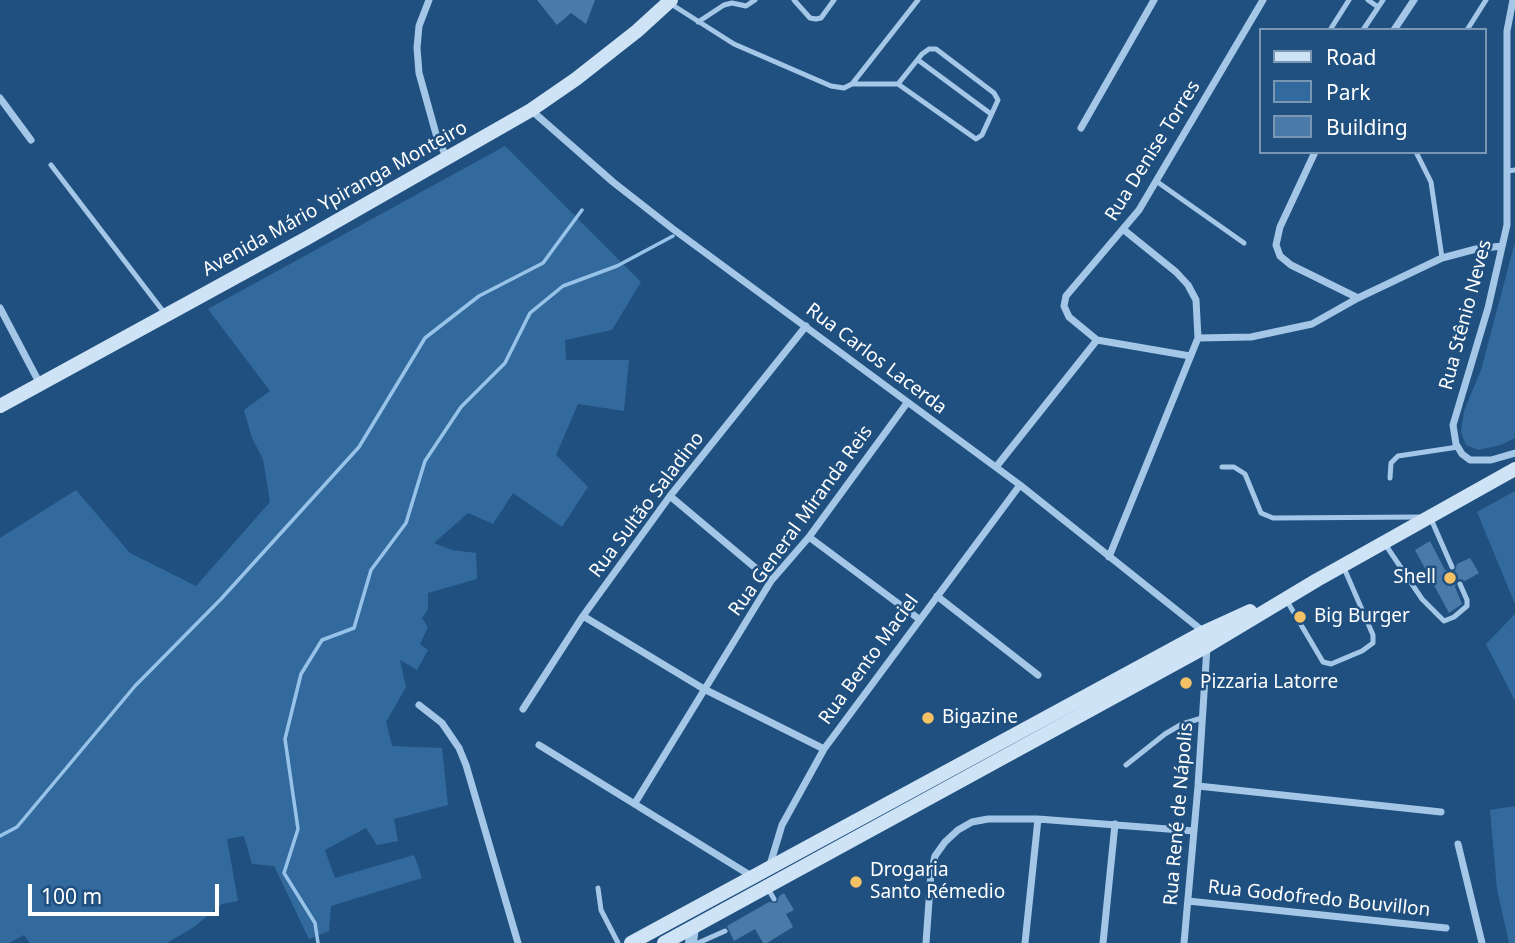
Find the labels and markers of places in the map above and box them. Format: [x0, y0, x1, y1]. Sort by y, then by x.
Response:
place label: Shell [1393, 567, 1436, 589]
marker: Shell [1442, 570, 1458, 586]
place label: Big Burger [1314, 606, 1410, 628]
marker: Big Burger [1292, 609, 1308, 625]
place label: Pizzaria Latorre [1200, 672, 1338, 694]
marker: Pizzaria Latorre [1178, 675, 1194, 691]
place label: Bigazine [942, 707, 1018, 729]
marker: Bigazine [920, 710, 936, 726]
place label: Drogaria Santo Rémedio [870, 860, 1005, 904]
marker: Drogaria Santo Rémedio [848, 874, 864, 890]

